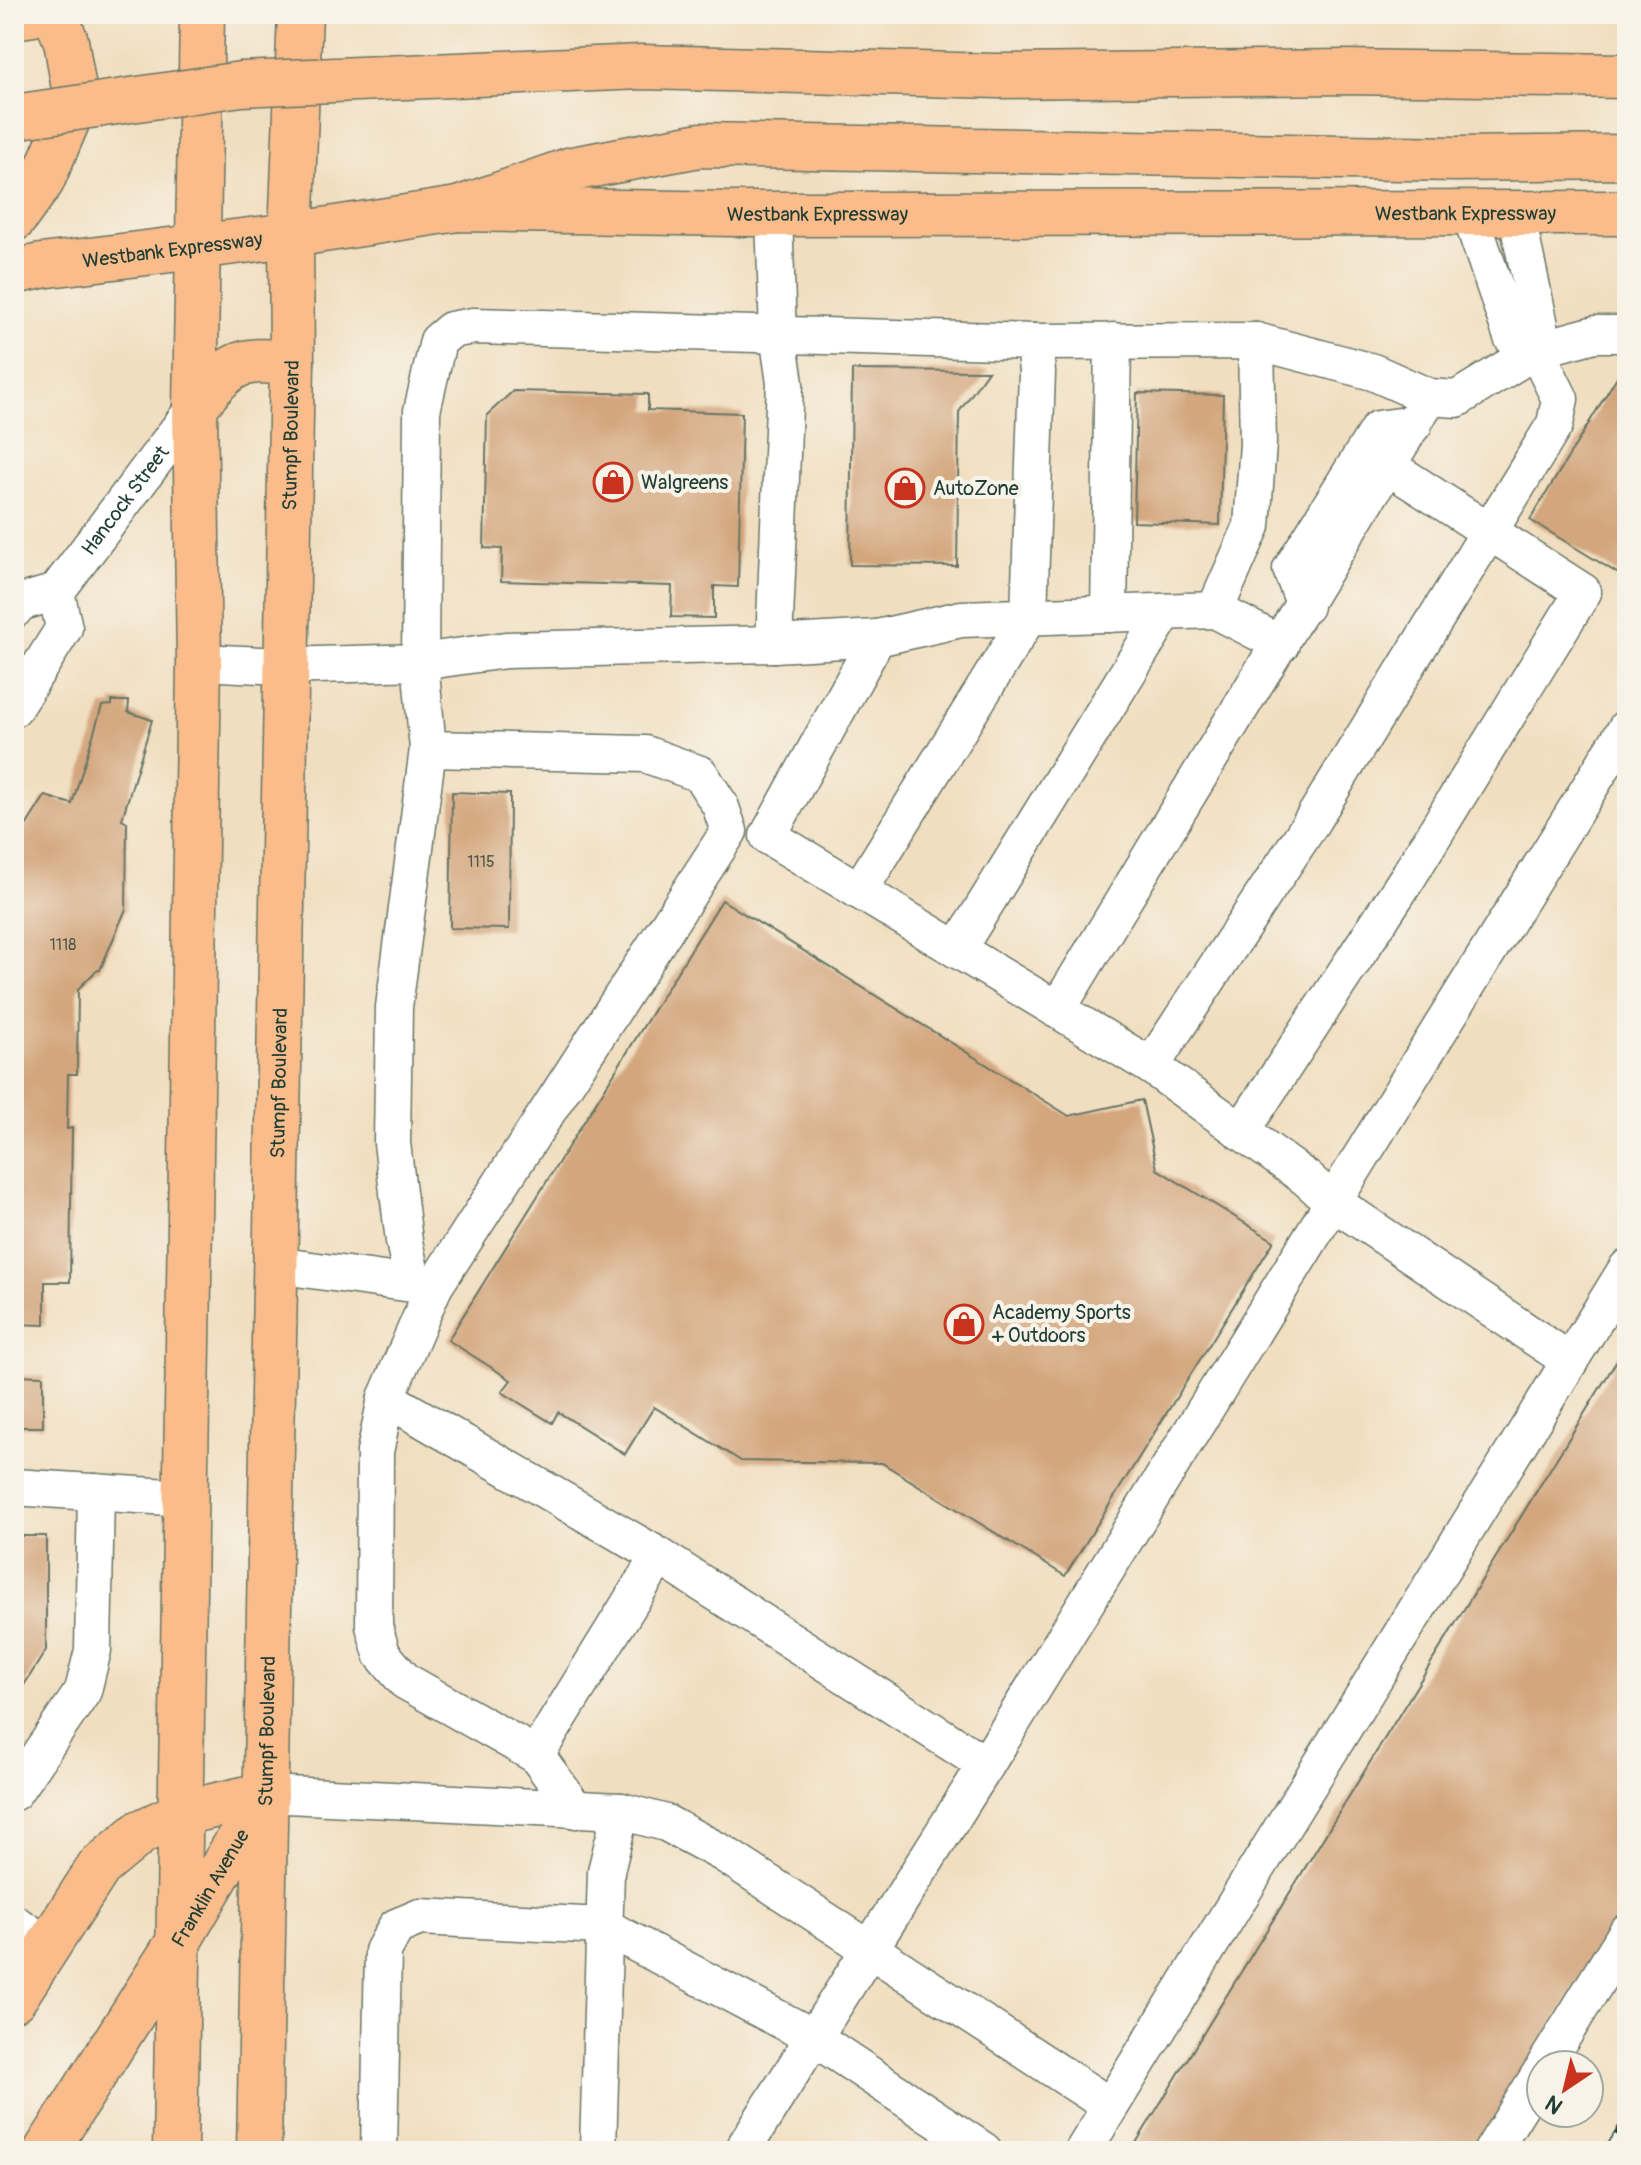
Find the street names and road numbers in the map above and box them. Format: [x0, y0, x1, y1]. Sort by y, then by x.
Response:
street label: Westbank Expressway [1375, 201, 1556, 226]
street label: Westbank Expressway [727, 202, 908, 227]
street label: Westbank Expressway [81, 227, 264, 274]
street label: Stumpf Boulevard [277, 360, 305, 511]
street label: Hancock Street [76, 440, 175, 560]
street label: Stumpf Boulevard [265, 1008, 293, 1159]
street label: Stumpf Boulevard [253, 1656, 281, 1807]
street label: Franklin Avenue [166, 1824, 255, 1952]

